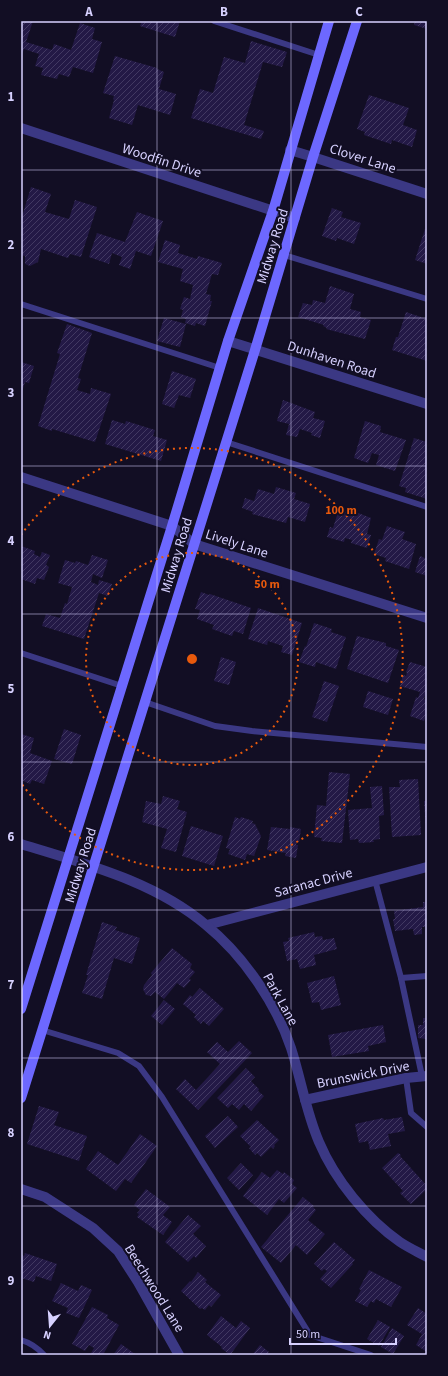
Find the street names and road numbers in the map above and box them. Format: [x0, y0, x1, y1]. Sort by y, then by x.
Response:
street label: Woodfin Drive [119, 139, 204, 183]
street label: Clover Lane [327, 139, 398, 179]
street label: Midway Road [252, 206, 294, 286]
street label: Dunhaven Road [285, 336, 379, 384]
street label: Midway Road [156, 515, 198, 595]
street label: Lively Lane [203, 524, 271, 564]
street label: Midway Road [60, 825, 102, 905]
street label: Saranac Drive [272, 863, 355, 903]
street label: Park Lane [257, 970, 303, 1029]
street label: Brunswick Drive [315, 1056, 411, 1094]
street label: Beechwood Lane [119, 1241, 189, 1336]

